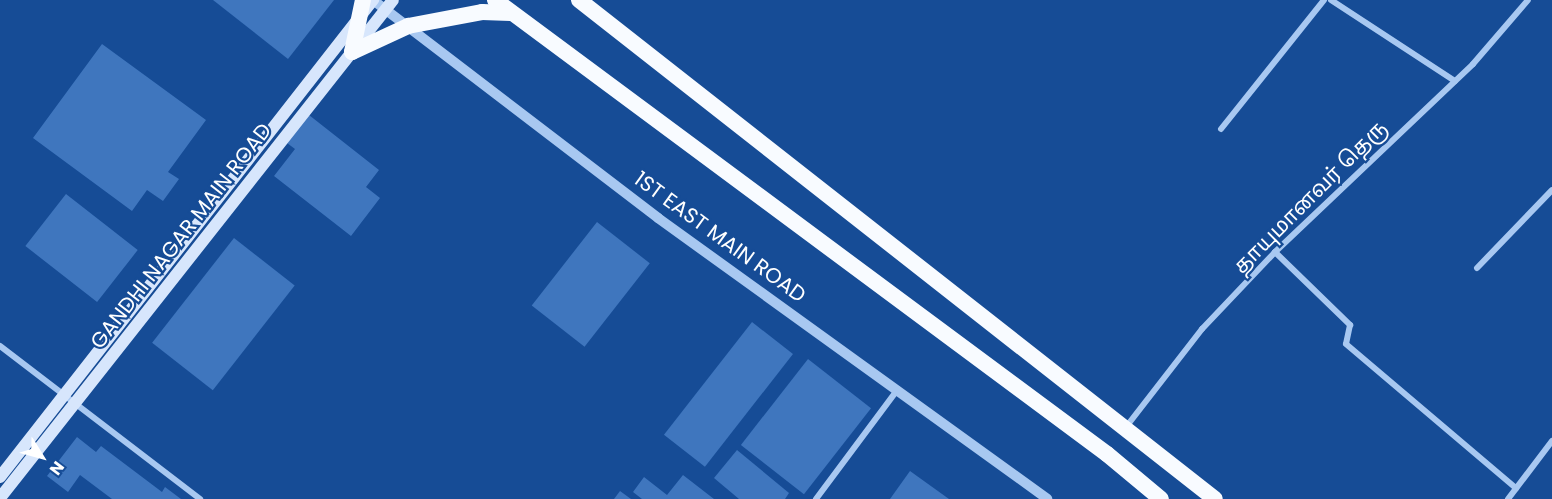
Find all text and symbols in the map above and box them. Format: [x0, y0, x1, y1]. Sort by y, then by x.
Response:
street label: தாயுமானவர் தெரு [1228, 115, 1392, 279]
street label: GANDHI NAGAR MAIN ROAD [85, 118, 277, 354]
street label: 1ST EAST MAIN ROAD [629, 166, 811, 308]
north arrow [12, 427, 72, 487]
text: N [44, 456, 70, 480]

